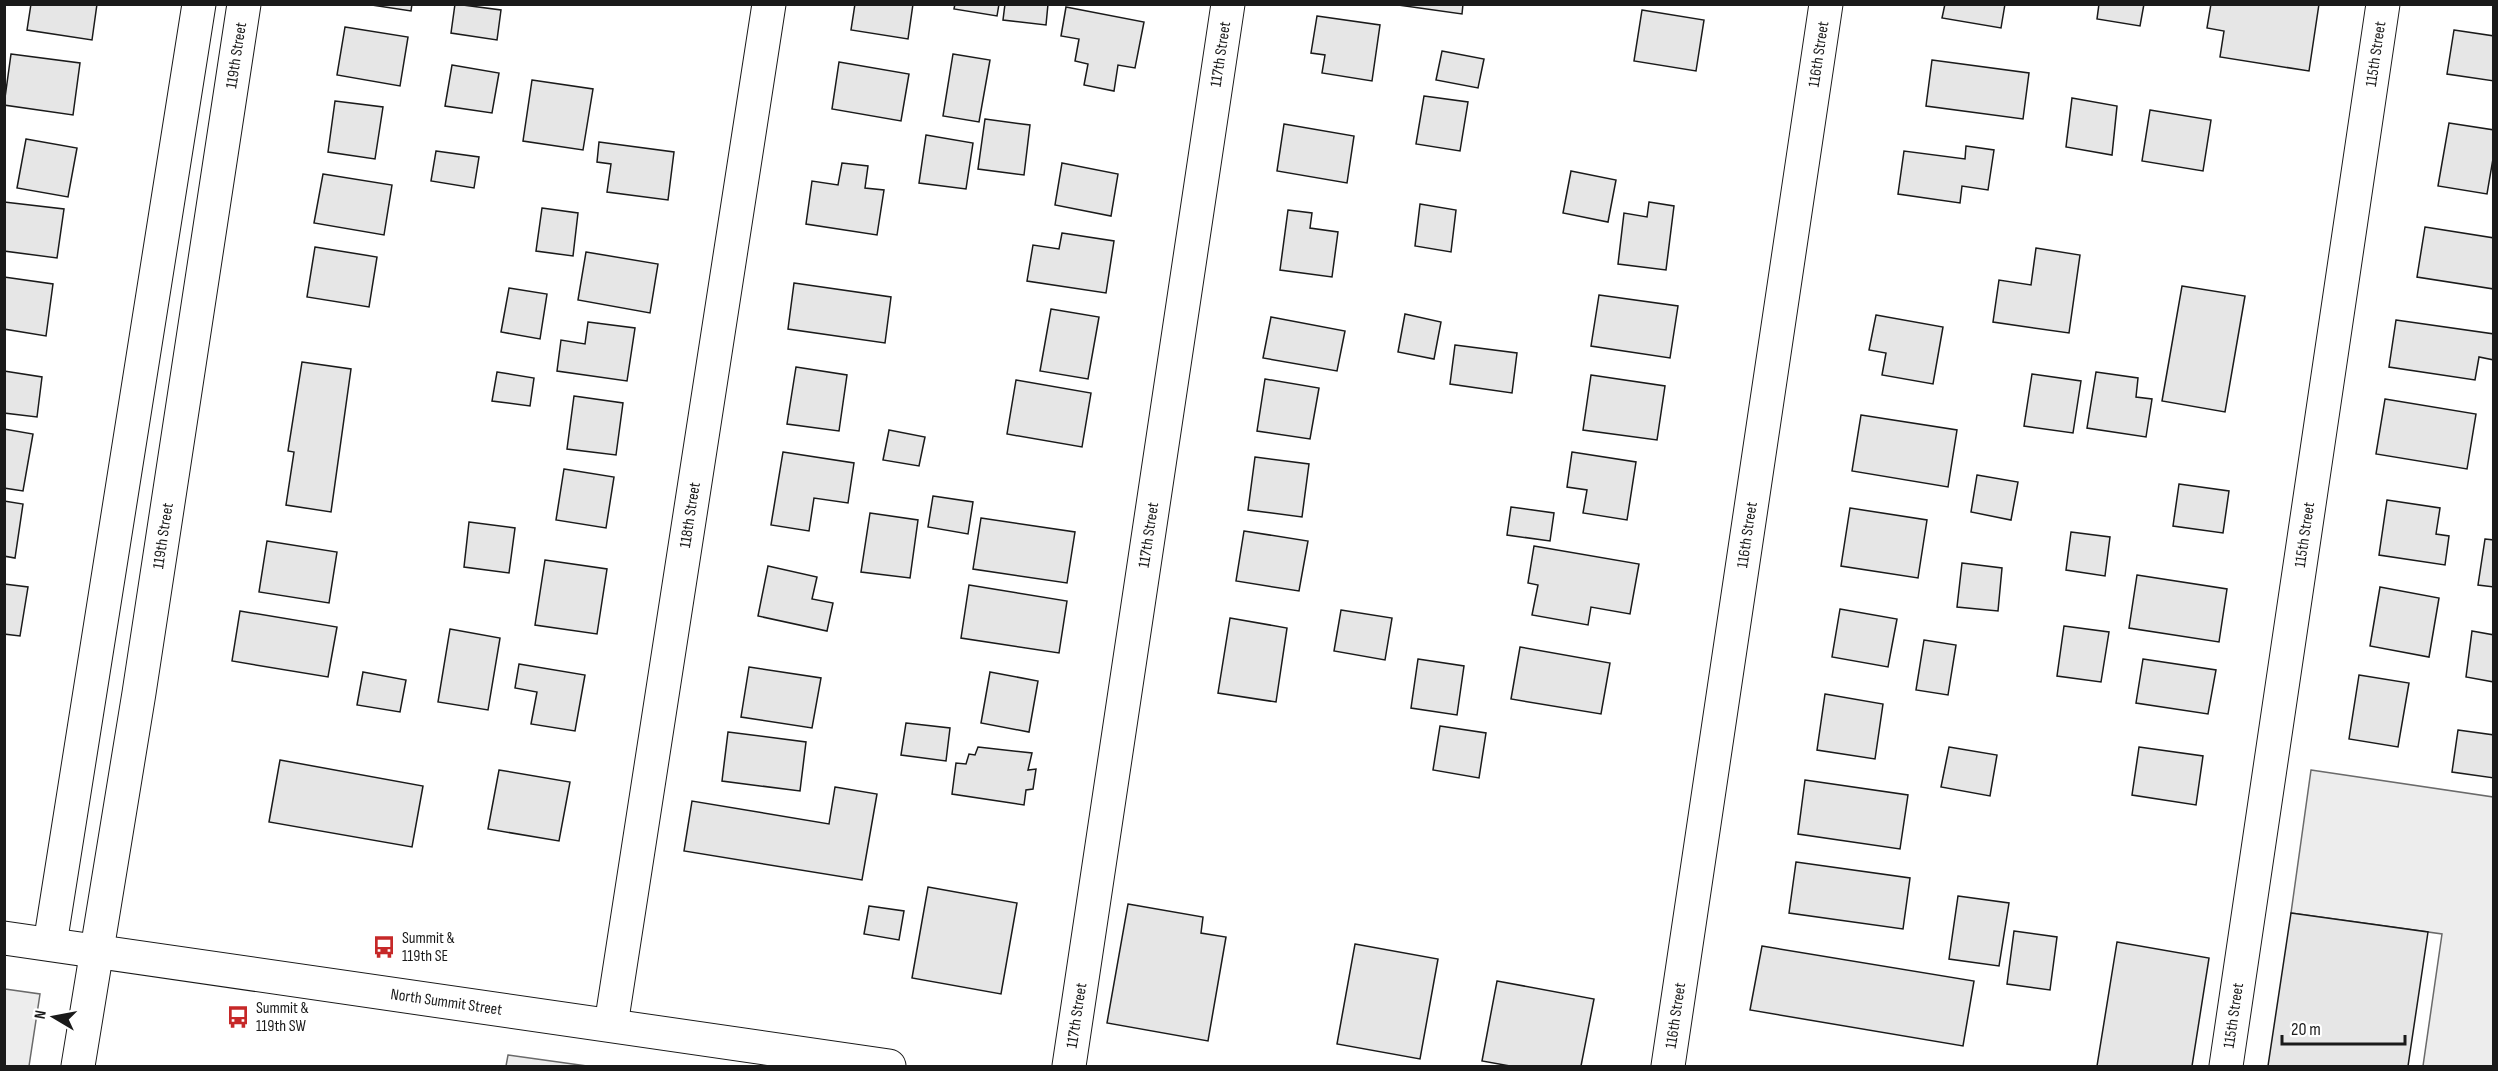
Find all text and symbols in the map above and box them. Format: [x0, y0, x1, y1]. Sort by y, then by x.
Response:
street label: 117th Street [1206, 20, 1235, 88]
street label: 116th Street [1804, 20, 1833, 88]
street label: 115th Street [2361, 20, 2390, 88]
street label: 119th Street [222, 21, 251, 90]
street label: 118th Street [675, 481, 704, 549]
street label: 119th Street [149, 501, 177, 570]
street label: 117th Street [1134, 501, 1163, 569]
street label: 116th Street [1733, 501, 1761, 569]
street label: 115th Street [2290, 501, 2319, 569]
place label: Summit & 119th SE [402, 929, 455, 966]
bus stop icon: Summit & 119th SE [371, 934, 397, 960]
street label: 117th Street [1062, 981, 1091, 1050]
street label: 116th Street [1661, 981, 1690, 1050]
street label: 115th Street [2219, 982, 2248, 1049]
street label: North Summit Street [389, 985, 503, 1019]
north arrow [24, 987, 84, 1047]
place label: Summit & 119th SW [256, 999, 309, 1036]
bus stop icon: Summit & 119th SW [225, 1004, 251, 1030]
scale bar [2282, 1008, 2405, 1046]
text: N [31, 1009, 51, 1021]
text: 20 m [2291, 1019, 2321, 1040]

